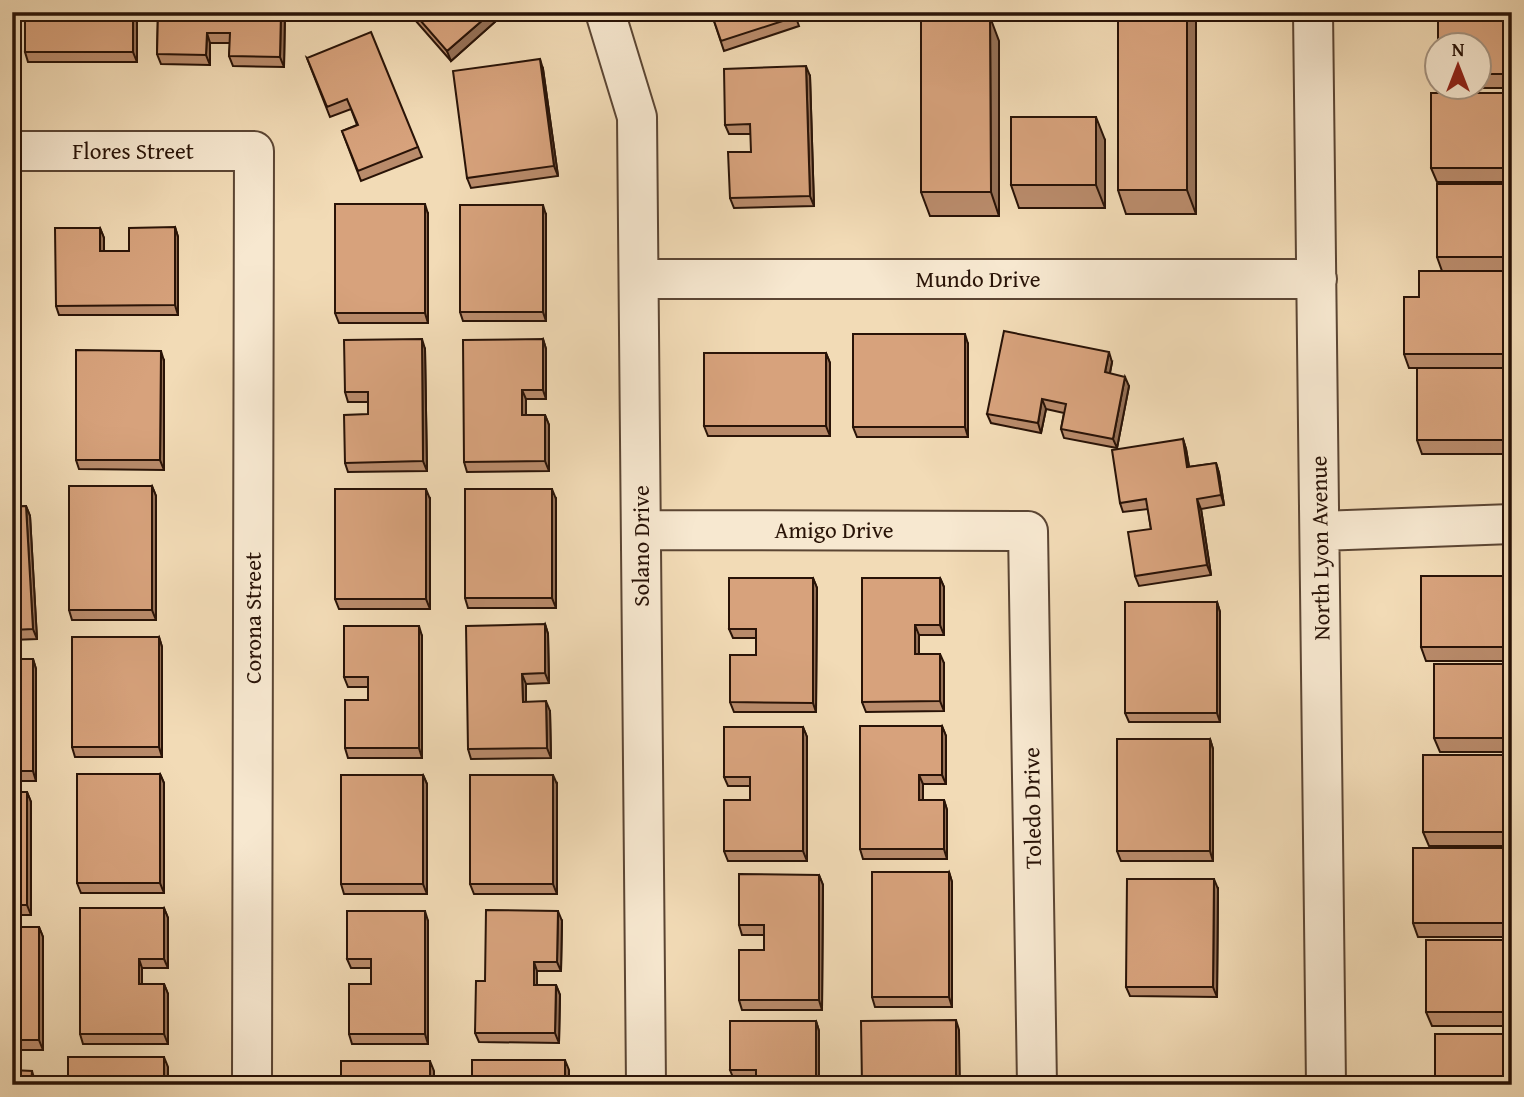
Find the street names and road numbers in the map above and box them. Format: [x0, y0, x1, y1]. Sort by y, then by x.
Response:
street label: Flores Street [72, 134, 194, 167]
street label: Mundo Drive [916, 262, 1040, 295]
street label: North Lyon Avenue [1301, 455, 1338, 641]
street label: Solano Drive [624, 485, 657, 607]
street label: Amigo Drive [774, 513, 894, 546]
street label: Corona Street [236, 552, 269, 684]
street label: Toledo Drive [1014, 747, 1049, 869]

